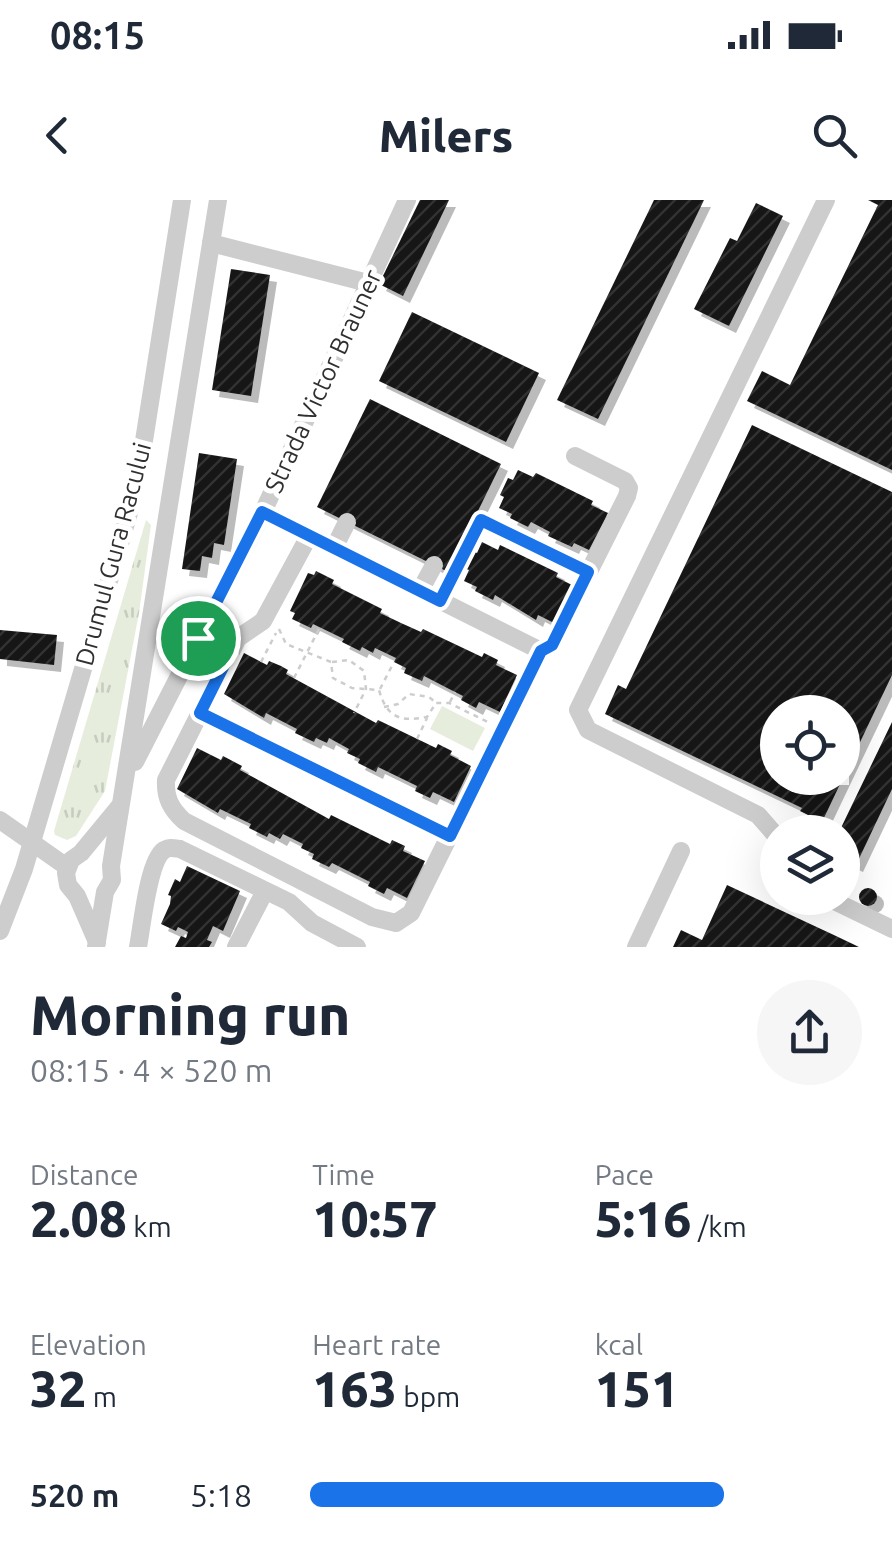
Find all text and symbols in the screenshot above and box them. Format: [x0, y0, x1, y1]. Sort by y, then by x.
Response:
text: 08:15 [50, 14, 145, 56]
icon: back [30, 108, 85, 163]
icon: search [807, 108, 862, 163]
text: Milers [379, 110, 513, 161]
street label: Strada Victor Brauner [259, 265, 387, 497]
street label: Drumul Gura Racului [70, 439, 156, 669]
pin [156, 596, 241, 681]
icon: arrive [171, 611, 226, 666]
map controls [760, 695, 860, 915]
button: locate [760, 695, 860, 795]
button: layers [760, 815, 860, 915]
button: share [757, 980, 862, 1085]
text: Morning run [30, 984, 351, 1045]
text: 08:15 · 4 × 520 m [30, 1052, 272, 1088]
text: Distance [30, 1159, 138, 1190]
text: Time [312, 1159, 375, 1190]
text: Pace [595, 1159, 654, 1190]
text: 2.08 [30, 1190, 127, 1246]
text: 10:57 [312, 1190, 437, 1246]
text: 5:16 [595, 1190, 692, 1246]
text: km [127, 1211, 172, 1242]
text: /km [692, 1211, 747, 1242]
text: Elevation [30, 1329, 147, 1360]
text: Heart rate [312, 1329, 441, 1360]
text: kcal [595, 1329, 643, 1360]
text: 32 [30, 1360, 86, 1416]
text: 163 [312, 1360, 397, 1416]
text: 151 [595, 1360, 679, 1416]
text: m [86, 1381, 117, 1412]
text: bpm [397, 1381, 460, 1412]
text: 520 m [30, 1477, 119, 1513]
text: 5:18 [190, 1477, 252, 1513]

